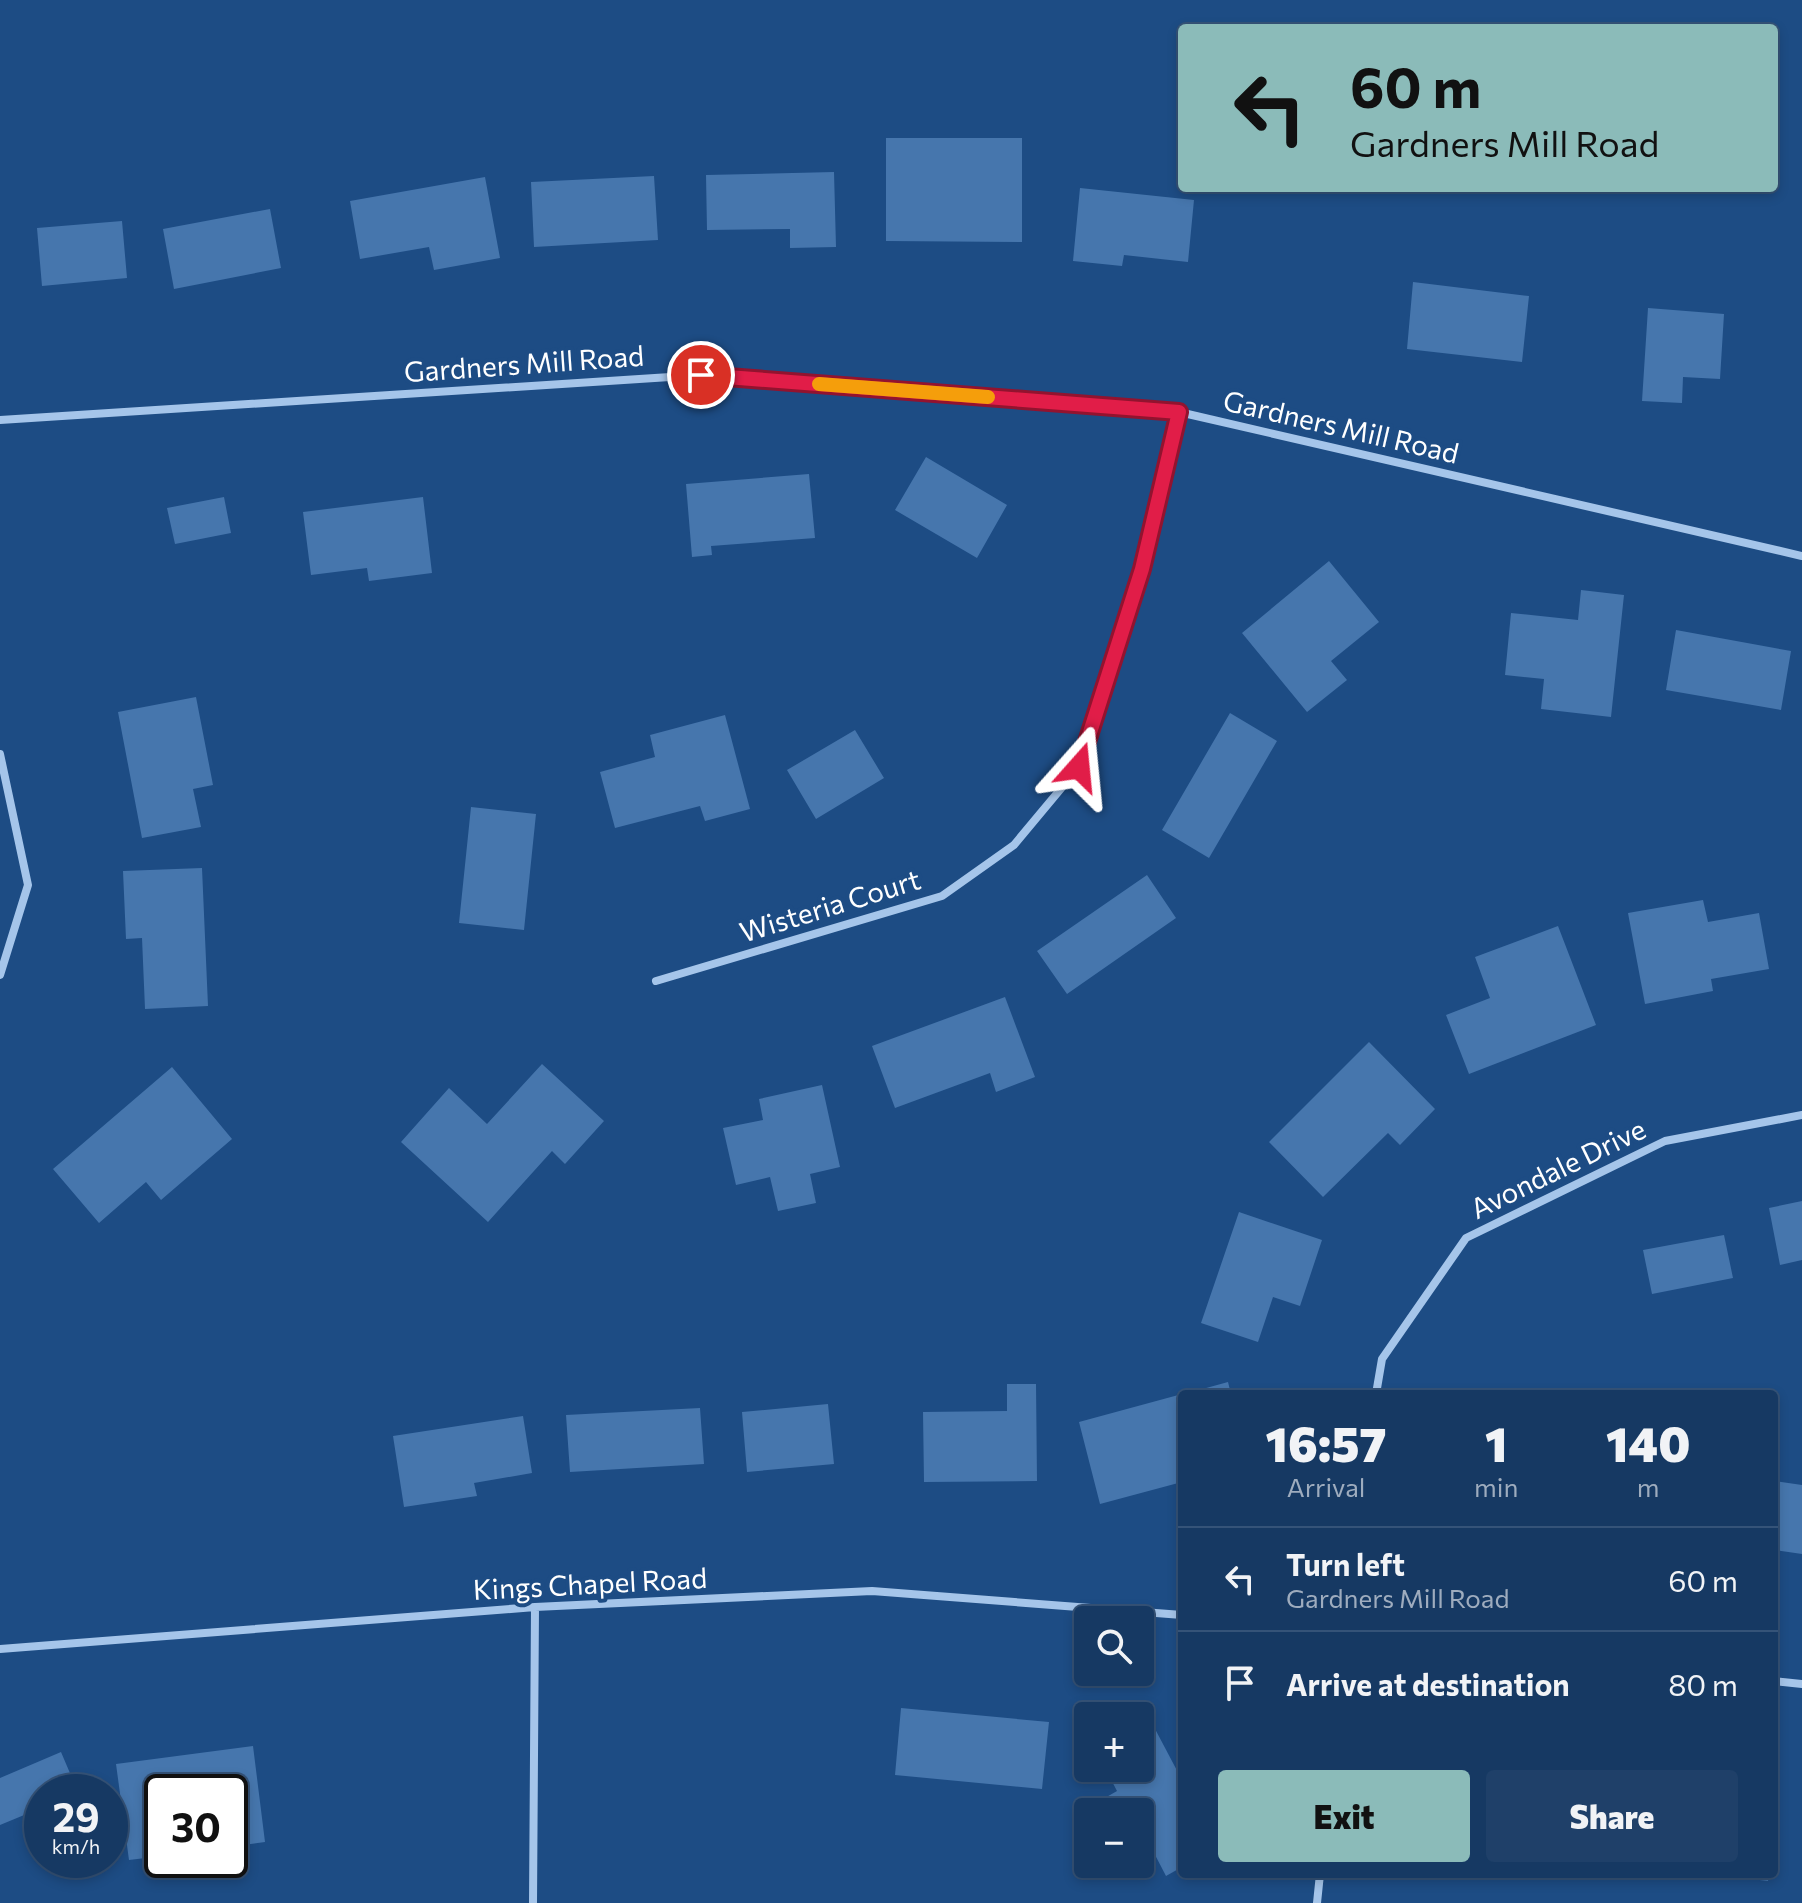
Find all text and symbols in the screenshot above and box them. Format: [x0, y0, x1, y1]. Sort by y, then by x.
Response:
text: 60 m [1350, 51, 1481, 120]
icon: left [1218, 56, 1322, 160]
text: Gardners Mill Road [1350, 120, 1659, 164]
street label: Gardners Mill Road [403, 338, 645, 388]
pin [667, 341, 735, 409]
icon: arrive [679, 353, 723, 397]
street label: Gardners Mill Road [1220, 382, 1462, 470]
position arrow [1037, 725, 1121, 809]
street label: Wisteria Court [735, 861, 924, 949]
street label: Avondale Drive [1464, 1111, 1651, 1225]
text: 16:57 [1266, 1413, 1386, 1472]
text: 1 [1485, 1413, 1507, 1472]
text: 140 [1606, 1413, 1690, 1472]
text: Arrival [1287, 1471, 1365, 1502]
text: min [1474, 1471, 1518, 1502]
text: m [1637, 1471, 1660, 1502]
text: Turn left [1286, 1545, 1405, 1582]
icon: left [1218, 1557, 1262, 1601]
street label: Kings Chapel Road [472, 1560, 708, 1606]
text: 60 m [1668, 1561, 1738, 1598]
text: Gardners Mill Road [1286, 1582, 1509, 1613]
map controls [1074, 1606, 1154, 1878]
button: search [1074, 1606, 1154, 1686]
icon: arrive [1218, 1661, 1262, 1705]
text: Arrive at destination [1286, 1665, 1570, 1702]
text: 80 m [1668, 1665, 1738, 1702]
button: + [1074, 1702, 1154, 1782]
button: Exit [1218, 1770, 1470, 1862]
button: Share [1486, 1770, 1738, 1862]
speed limit sign: 30 [144, 1774, 248, 1878]
text: 29 [52, 1791, 100, 1840]
button: − [1074, 1798, 1154, 1878]
text: km/h [52, 1834, 100, 1858]

